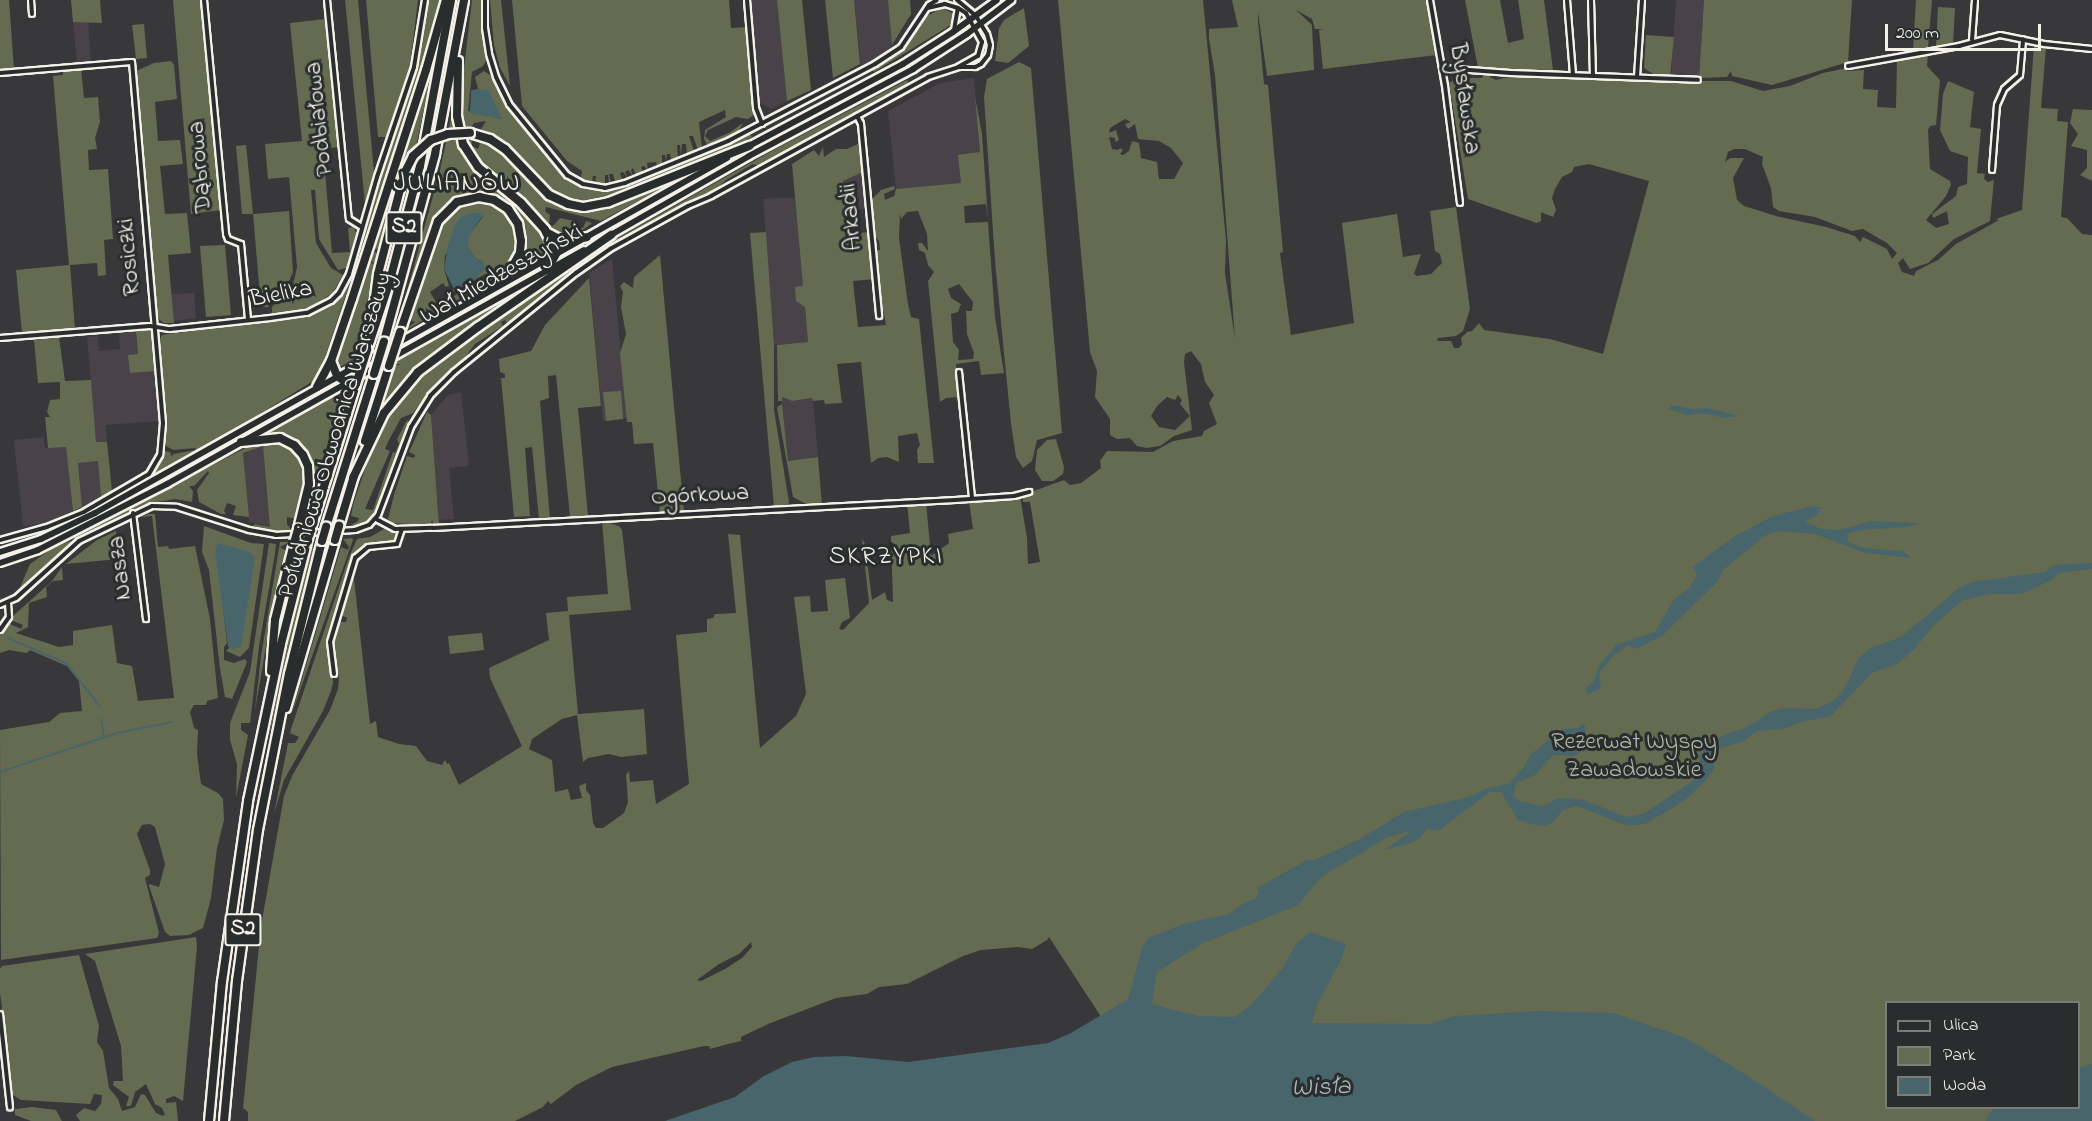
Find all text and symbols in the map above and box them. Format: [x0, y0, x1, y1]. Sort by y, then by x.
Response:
scale bar [1888, 12, 2044, 50]
text: 200 m [1896, 21, 1939, 47]
street label: Bysławska [1442, 42, 1486, 156]
street label: Podbiałowa [300, 60, 340, 178]
street label: Dąbrowa [183, 120, 219, 214]
district label: JULIANÓW [393, 169, 521, 201]
street label: Arkadii [835, 182, 869, 252]
road number: S2 [384, 209, 424, 247]
street label: Rosiczki [112, 217, 148, 297]
street label: Wał Miedzeszyński [416, 218, 588, 332]
street label: Południowa Obwodnica Warszawy [273, 269, 399, 601]
street label: Bielika [247, 275, 315, 315]
street label: Ogórkowa [650, 479, 750, 513]
street label: Nasza [103, 534, 139, 602]
district label: SKRZYPKI [829, 542, 943, 574]
park label: Rezerwat Wyspy Zawadowskie [1551, 729, 1717, 785]
road number: S2 [224, 911, 262, 949]
legend [1885, 1001, 2080, 1109]
text: Ulica [1943, 1013, 1978, 1039]
text: Park [1943, 1043, 1976, 1069]
water label: Wisła [1291, 1072, 1351, 1106]
text: Woda [1943, 1073, 1986, 1099]

